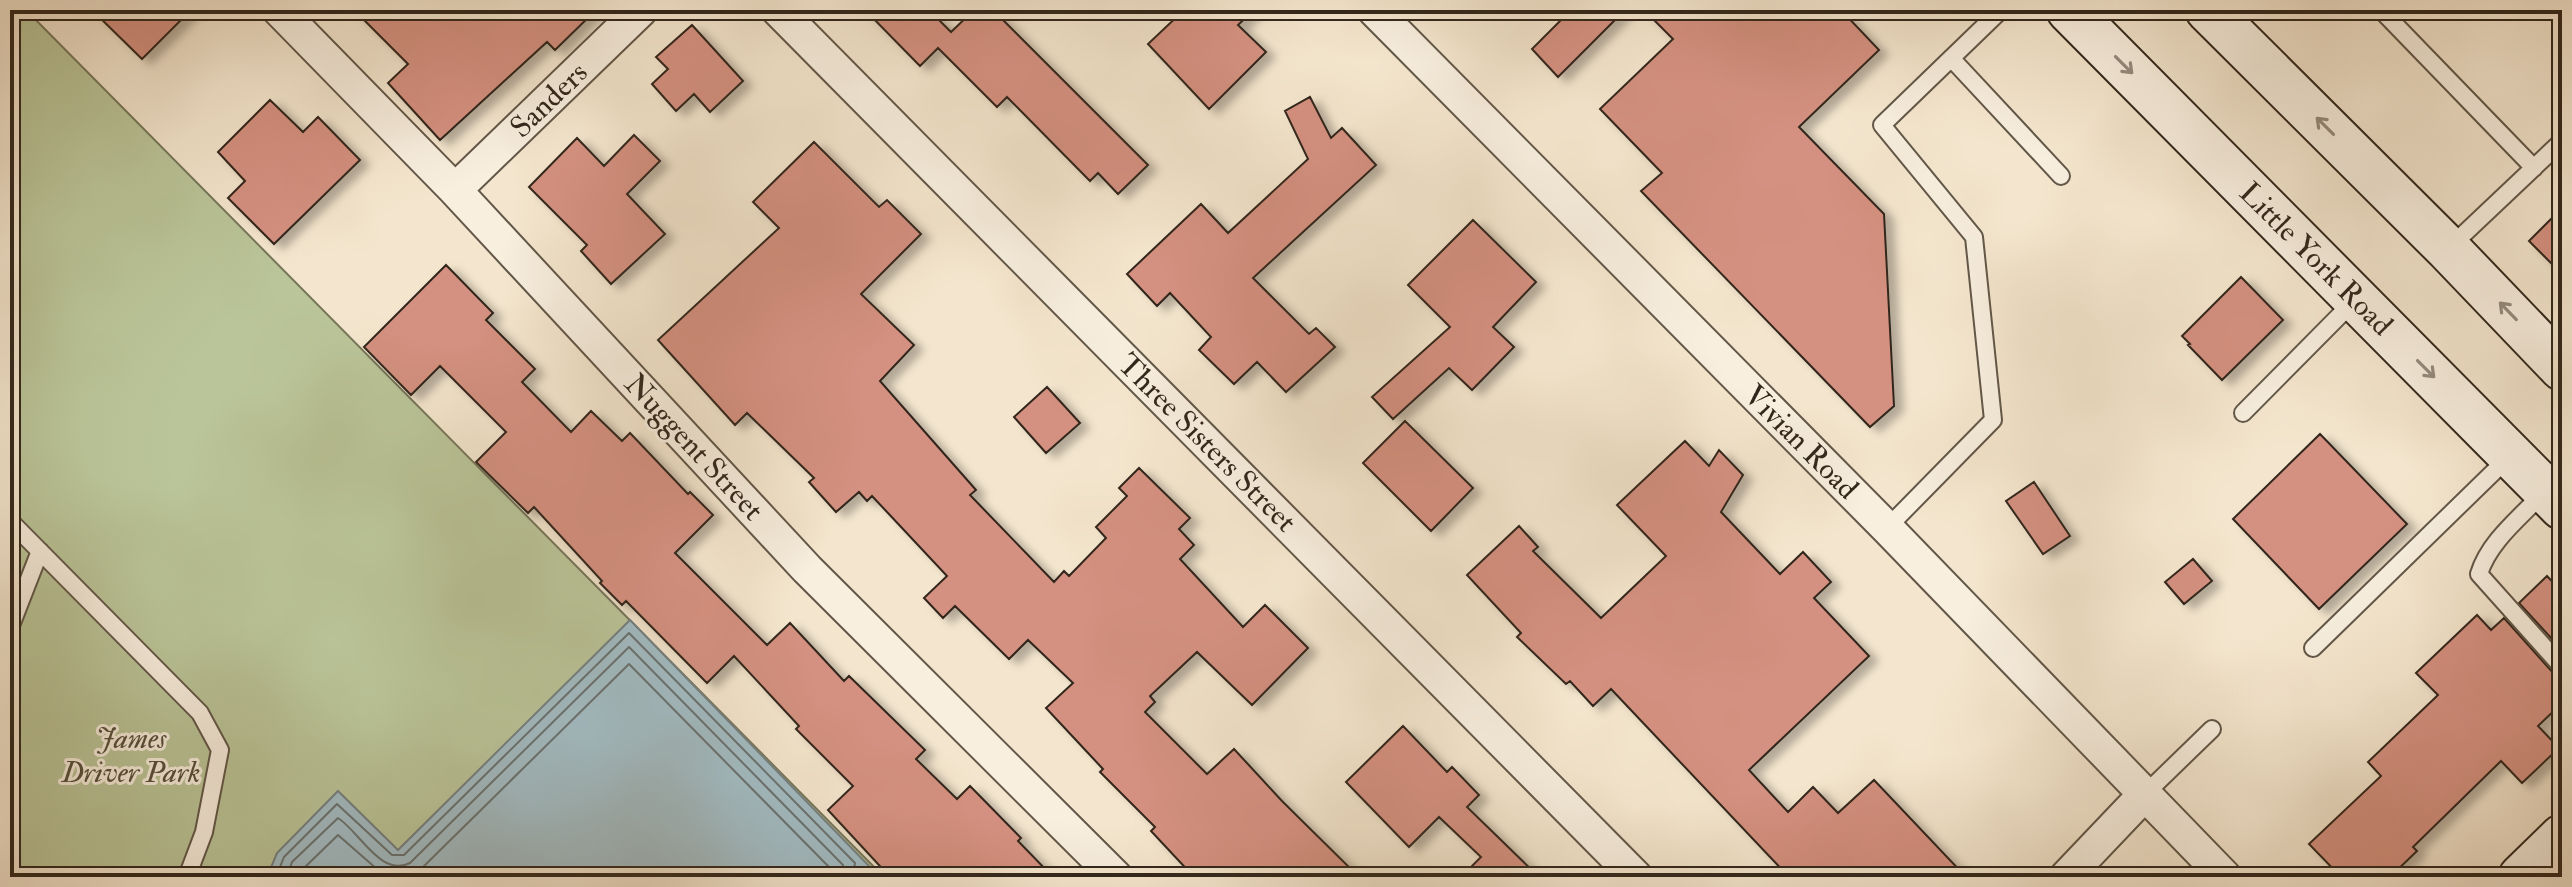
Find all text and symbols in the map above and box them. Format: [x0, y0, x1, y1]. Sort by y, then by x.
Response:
street label: Sanders [503, 54, 595, 146]
one-way arrow [2114, 55, 2133, 74]
one-way arrow [2315, 117, 2335, 136]
street label: Little York Road [2231, 174, 2401, 344]
one-way arrow [2499, 302, 2518, 321]
street label: Three Sisters Street [1110, 346, 1304, 540]
one-way arrow [2416, 359, 2435, 379]
street label: Nuggent Street [617, 366, 772, 528]
street label: Vivian Road [1736, 377, 1866, 507]
park label: James Driver Park [61, 720, 200, 791]

